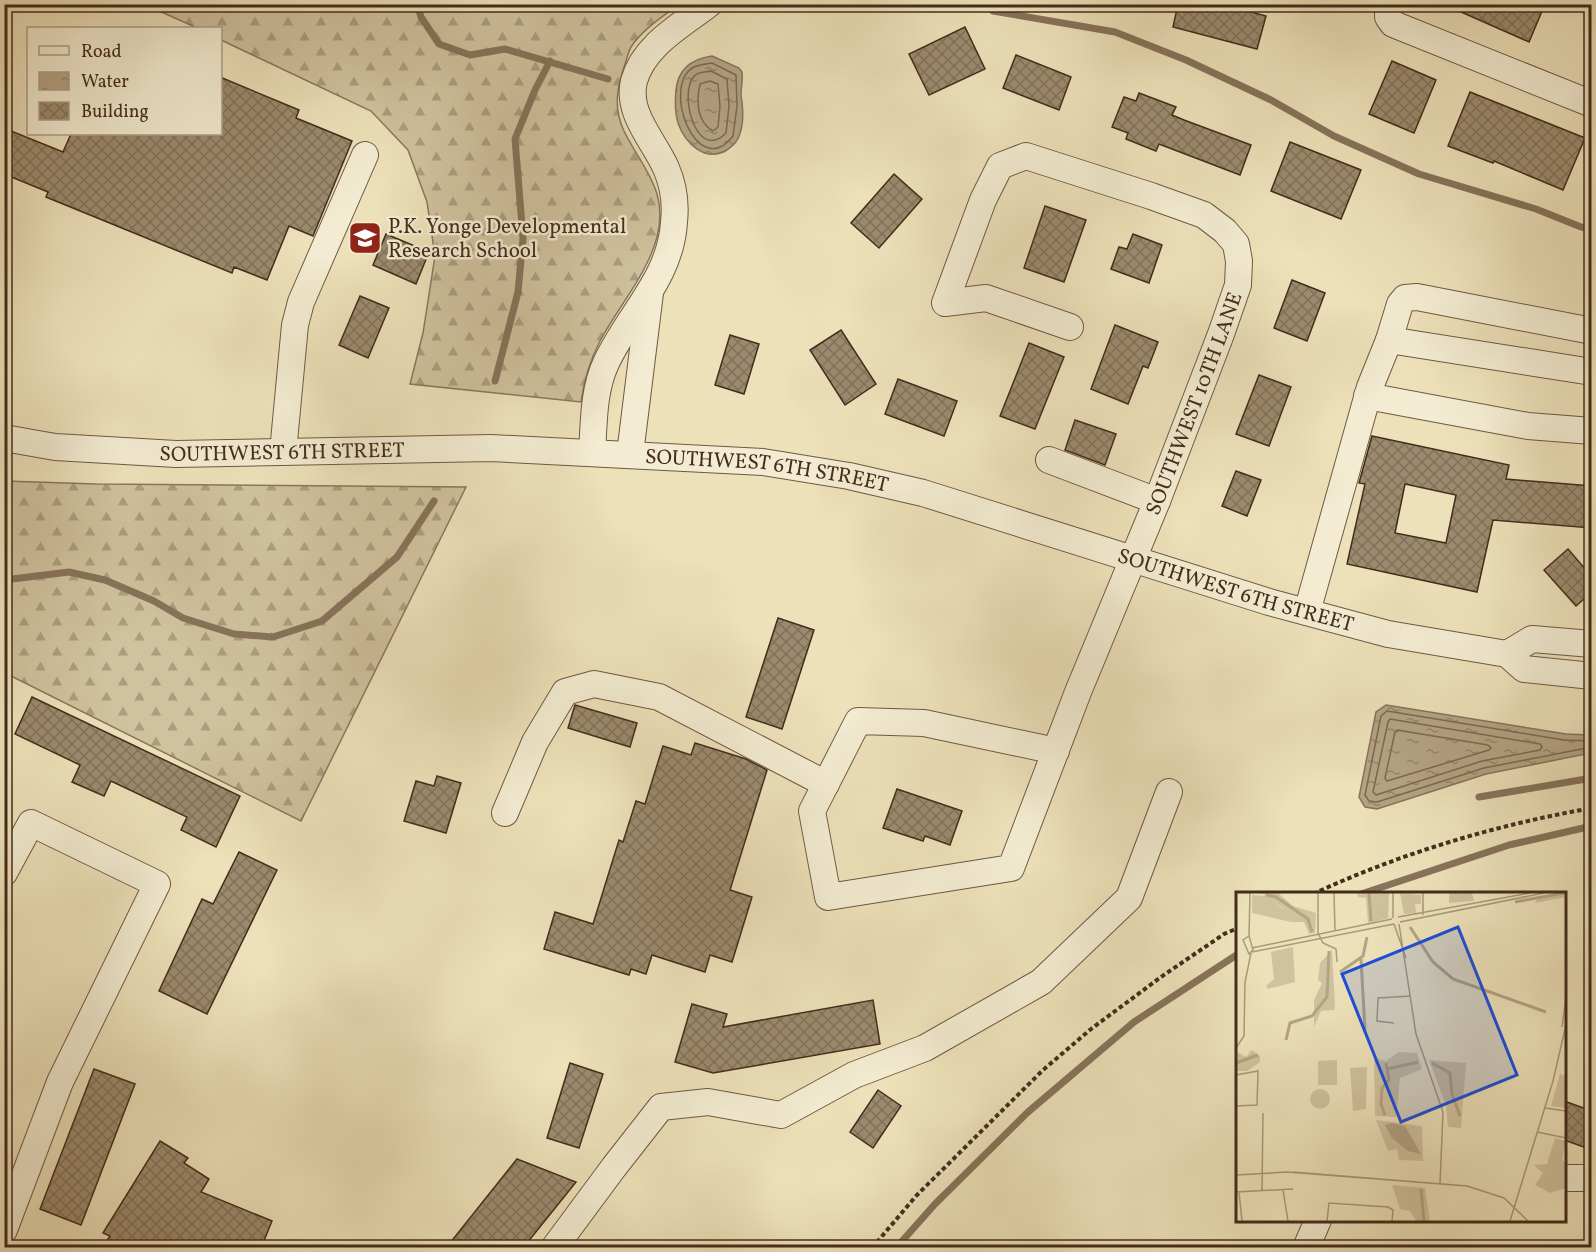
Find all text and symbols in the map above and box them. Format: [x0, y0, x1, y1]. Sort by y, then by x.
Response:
legend [27, 27, 222, 135]
text: Road [81, 40, 122, 65]
text: Water [81, 70, 129, 95]
text: Building [81, 100, 149, 125]
place label: P.K. Yonge Developmental Research School [388, 213, 626, 266]
school or university icon: P.K. Yonge Developmental Research School [347, 220, 383, 256]
street label: SOUTHWEST 10TH LANE [1140, 289, 1250, 520]
street label: SOUTHWEST 6TH STREET [158, 437, 405, 470]
street label: SOUTHWEST 6TH STREET [644, 443, 891, 501]
street label: SOUTHWEST 6TH STREET [1114, 542, 1357, 640]
inset map [1236, 892, 1566, 1222]

